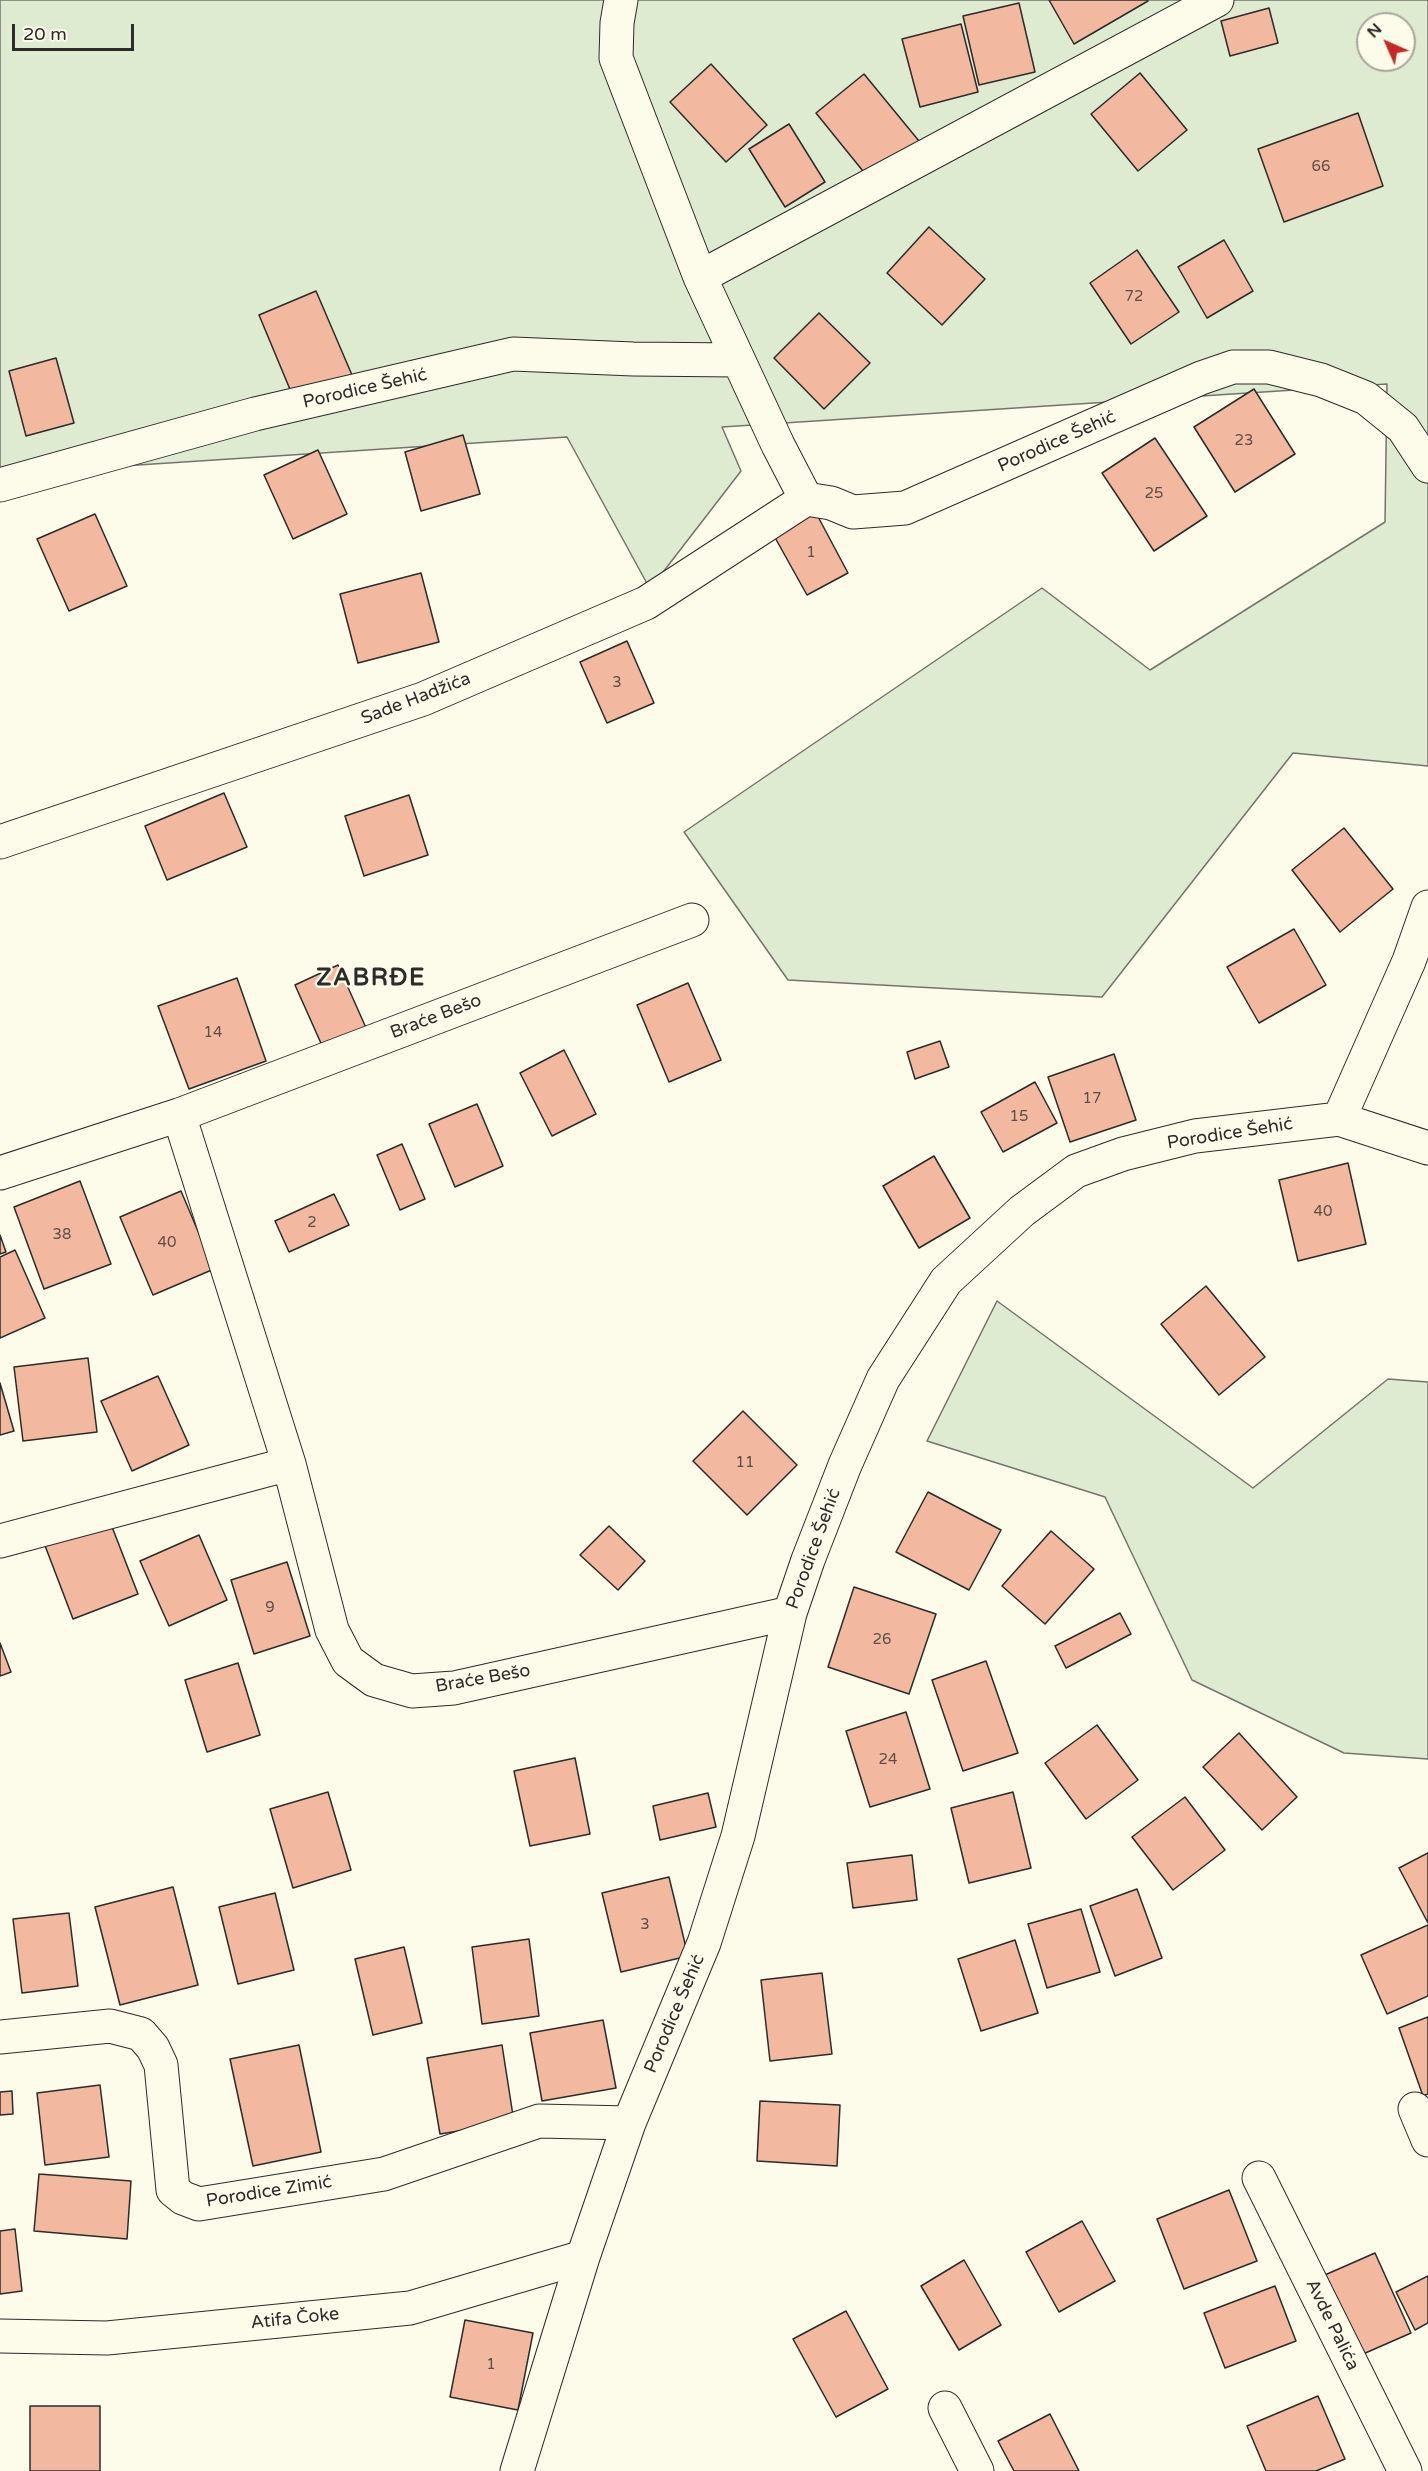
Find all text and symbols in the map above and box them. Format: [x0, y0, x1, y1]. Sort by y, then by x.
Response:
scale bar [15, 12, 136, 50]
north arrow [1356, 12, 1416, 72]
text: N [1363, 19, 1386, 42]
text: 20 m [23, 23, 67, 45]
house number: 66 [1312, 158, 1330, 176]
house number: 72 [1125, 288, 1143, 306]
street label: Porodice Šehić [301, 364, 429, 414]
street label: Porodice Šehić [995, 406, 1119, 478]
house number: 23 [1235, 432, 1253, 450]
house number: 25 [1145, 485, 1163, 503]
house number: 1 [806, 544, 816, 562]
street label: Sade Hadžića [358, 668, 474, 730]
house number: 3 [612, 674, 622, 692]
district label: ZABRĐE [316, 965, 426, 993]
street label: Braće Bešo [387, 990, 485, 1044]
house number: 14 [204, 1024, 222, 1042]
house number: 17 [1083, 1090, 1101, 1108]
house number: 15 [1010, 1108, 1028, 1126]
street label: Porodice Šehić [1166, 1113, 1294, 1155]
house number: 40 [1314, 1203, 1332, 1221]
house number: 2 [307, 1214, 317, 1232]
house number: 38 [53, 1226, 71, 1244]
house number: 40 [158, 1234, 176, 1252]
house number: 11 [736, 1454, 754, 1472]
street label: Porodice Šehić [782, 1486, 846, 1612]
house number: 9 [265, 1599, 275, 1617]
house number: 26 [873, 1631, 891, 1649]
street label: Braće Bešo [434, 1660, 532, 1698]
house number: 24 [879, 1751, 897, 1769]
house number: 3 [640, 1916, 650, 1934]
street label: Porodice Šehić [640, 1951, 710, 2077]
street label: Porodice Zimić [205, 2171, 333, 2213]
street label: Avde Palića [1301, 2276, 1363, 2374]
street label: Atifa Čoke [250, 2304, 340, 2334]
house number: 1 [486, 2356, 496, 2374]

